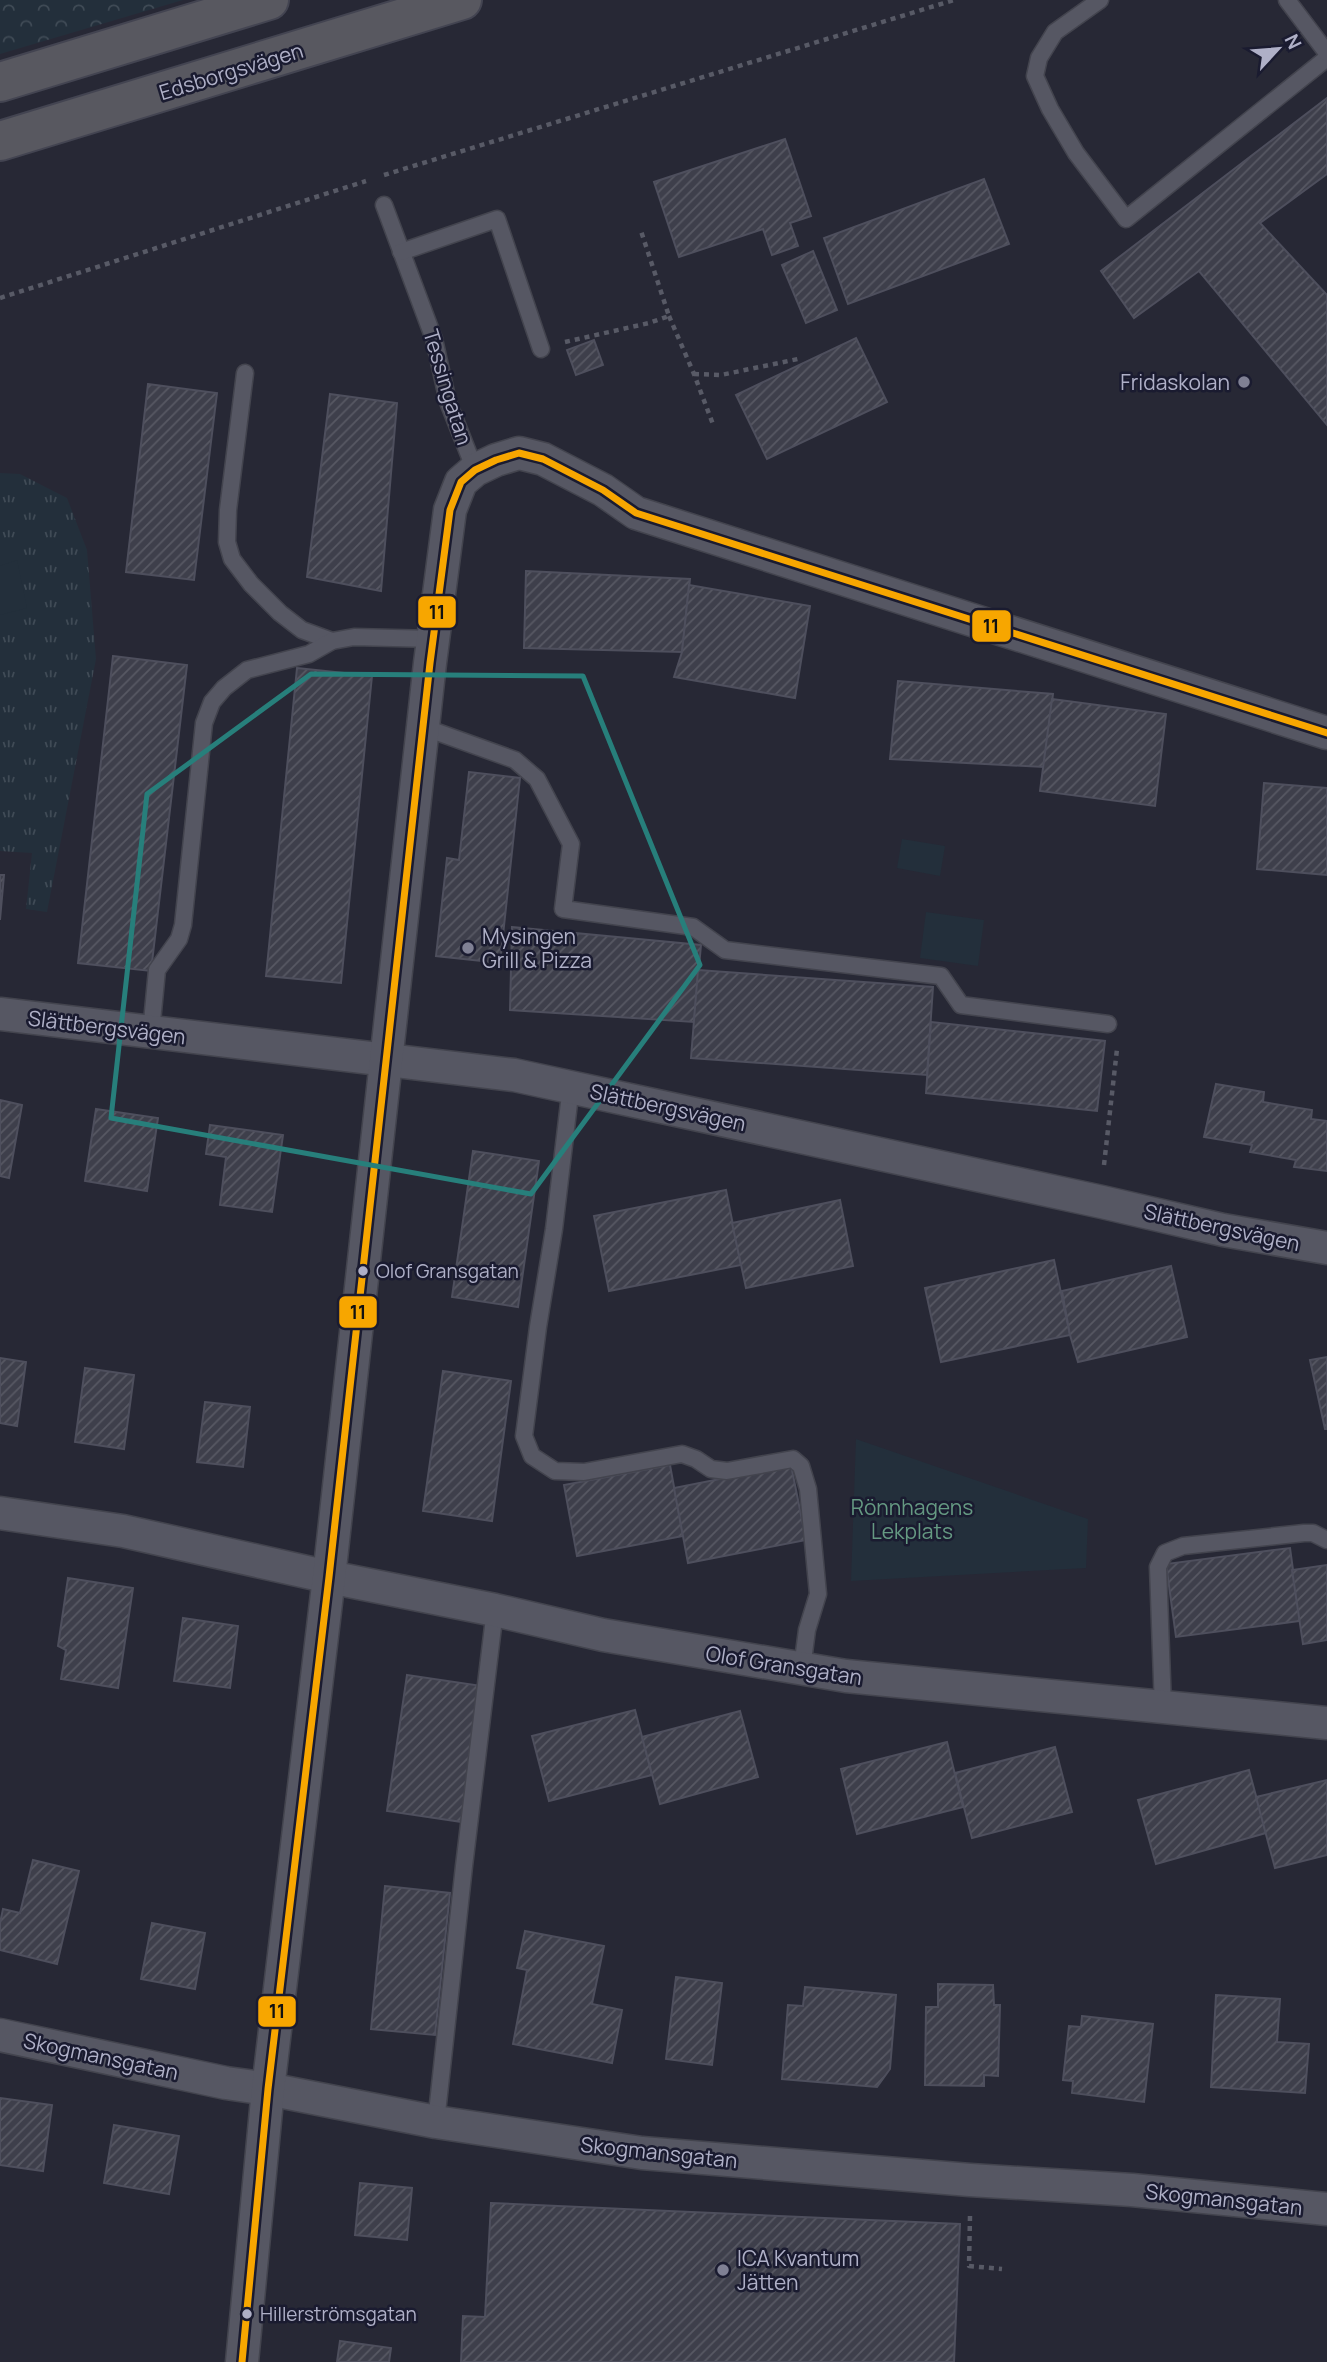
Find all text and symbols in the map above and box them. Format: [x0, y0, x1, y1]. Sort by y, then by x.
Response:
north arrow [1243, 14, 1313, 84]
text: N [1279, 30, 1308, 53]
street label: Edsborgsvägen [156, 36, 306, 106]
street label: Tessingatan [417, 326, 479, 448]
place label: Fridaskolan [1120, 368, 1230, 396]
marker: Fridaskolan [1236, 374, 1252, 390]
line badge: 11 [417, 595, 457, 629]
text: 11 [429, 599, 445, 625]
line badge: 11 [971, 609, 1012, 643]
text: 11 [983, 613, 999, 639]
place label: Mysingen Grill & Pizza [482, 922, 592, 974]
marker: Mysingen Grill & Pizza [460, 940, 476, 956]
street label: Slättbergsvägen [27, 1003, 187, 1051]
street label: Slättbergsvägen [588, 1077, 748, 1137]
street label: Slättbergsvägen [1142, 1197, 1302, 1257]
place label: Olof Gransgatan [376, 1258, 519, 1284]
marker: Olof Gransgatan [356, 1264, 370, 1278]
line badge: 11 [338, 1295, 378, 1329]
text: 11 [350, 1299, 366, 1325]
park label: Rönnhagens Lekplats [851, 1493, 973, 1545]
street label: Olof Gransgatan [704, 1639, 864, 1691]
line badge: 11 [257, 1995, 297, 2028]
text: 11 [269, 1998, 285, 2024]
street label: Skogmansgatan [21, 2026, 181, 2086]
street label: Skogmansgatan [579, 2130, 739, 2174]
street label: Skogmansgatan [1144, 2177, 1304, 2221]
place label: ICA Kvantum Jätten [737, 2244, 859, 2296]
marker: ICA Kvantum Jätten [715, 2262, 731, 2278]
place label: Hillerströmsgatan [260, 2301, 417, 2327]
marker: Hillerströmsgatan [240, 2307, 254, 2321]

